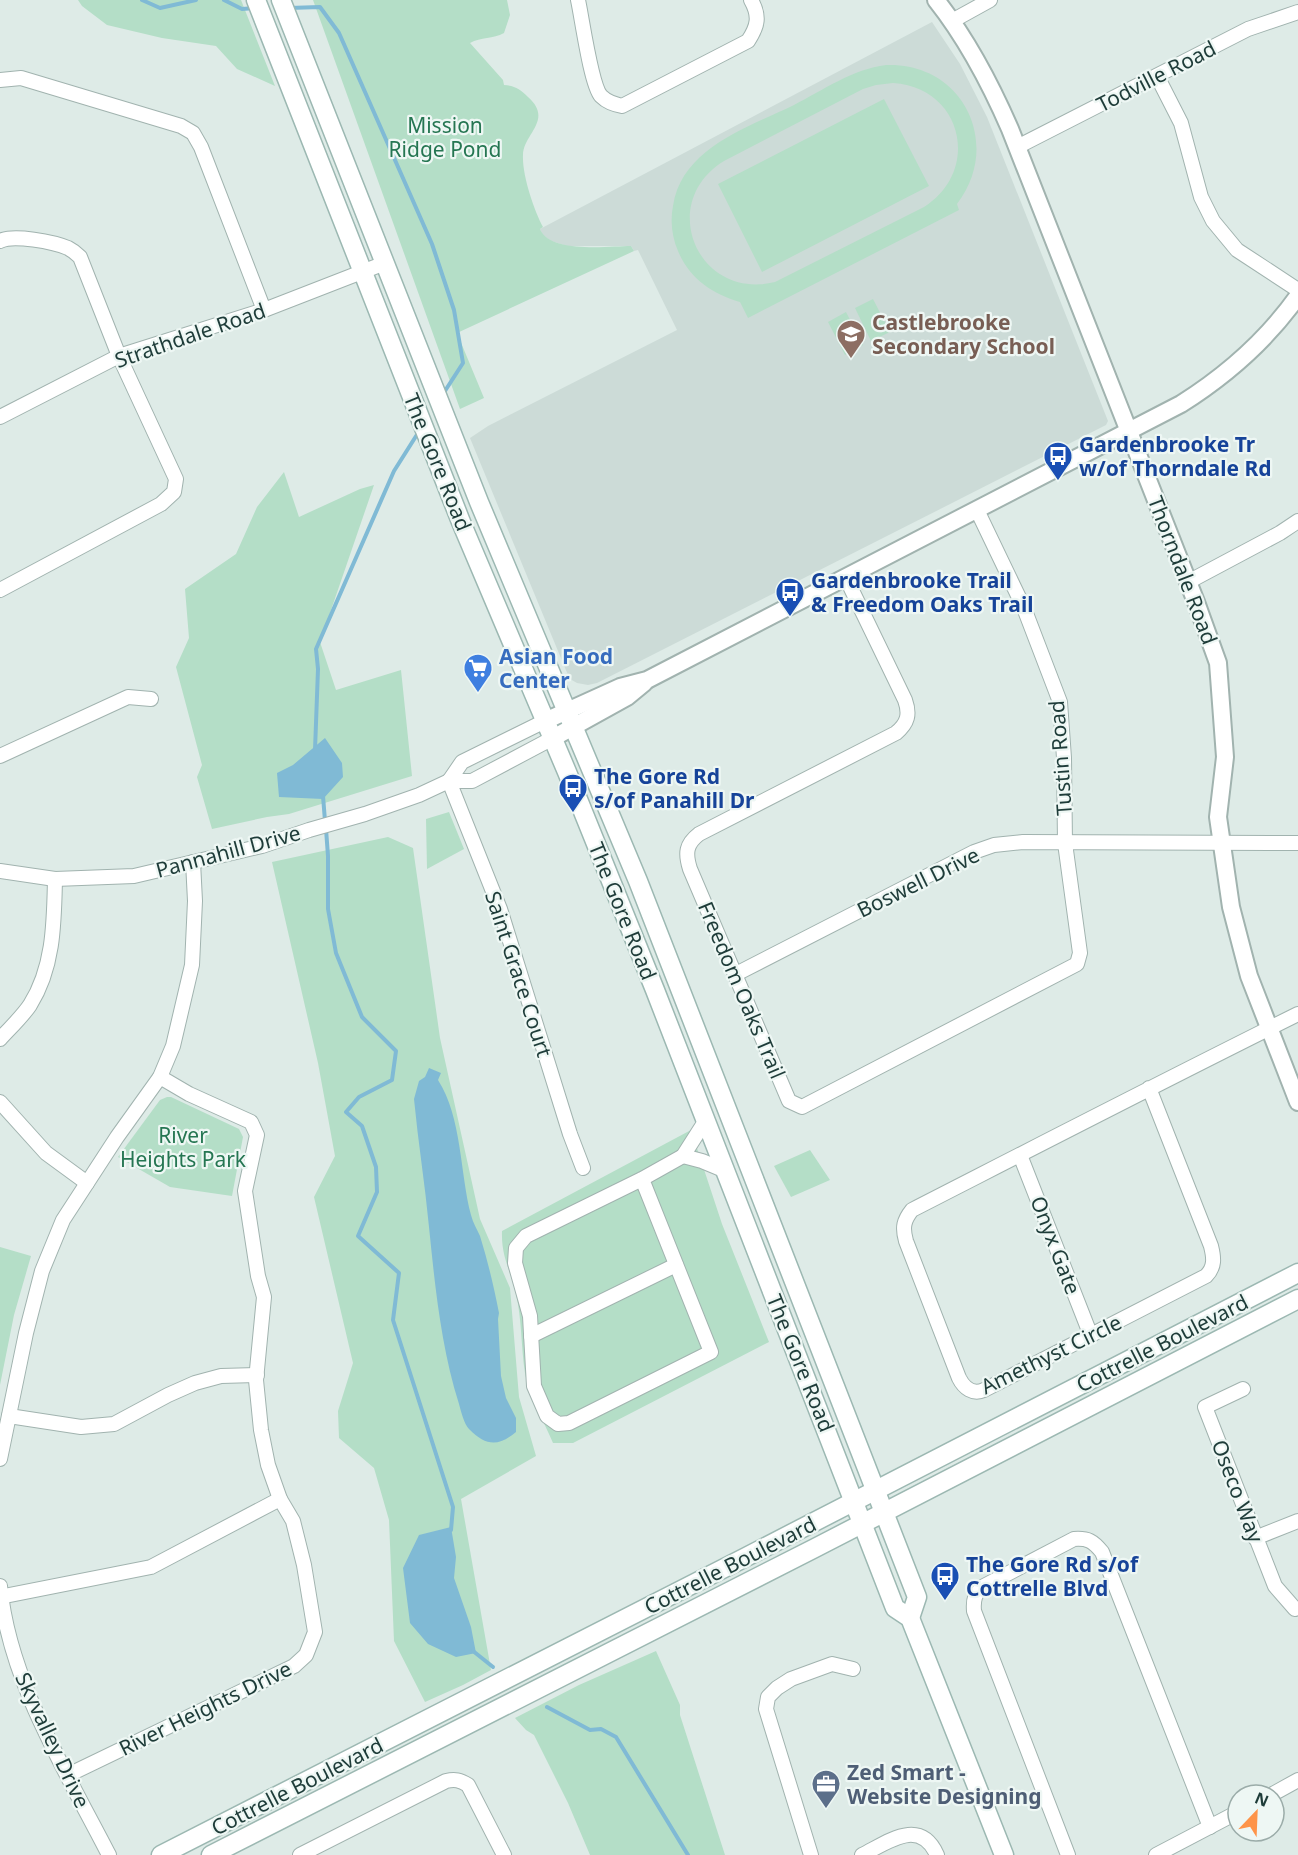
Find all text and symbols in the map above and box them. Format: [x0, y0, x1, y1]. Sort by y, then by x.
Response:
street label: Todville Road [1091, 34, 1221, 118]
park label: Mission Ridge Pond [389, 111, 501, 163]
street label: Strathdale Road [111, 296, 269, 374]
place label: Castlebrooke Secondary School [872, 308, 1055, 360]
school or university icon: Castlebrooke Secondary School [835, 318, 867, 360]
street label: The Gore Road [398, 389, 478, 535]
place label: Gardenbrooke Tr w/of Thorndale Rd [1079, 430, 1272, 482]
bus stop icon: Gardenbrooke Tr w/of Thorndale Rd [1042, 440, 1074, 482]
street label: Thorndale Road [1142, 492, 1224, 648]
place label: Gardenbrooke Trail & Freedom Oaks Trail [811, 566, 1033, 618]
bus stop icon: Gardenbrooke Trail & Freedom Oaks Trail [774, 576, 806, 618]
place label: Asian Food Center [499, 642, 613, 694]
supermarket icon: Asian Food Center [462, 652, 494, 694]
street label: Tustin Road [1042, 699, 1078, 817]
place label: The Gore Rd s/of Panahill Dr [594, 762, 755, 814]
bus stop icon: The Gore Rd s/of Panahill Dr [557, 772, 589, 814]
street label: Pannahill Drive [152, 818, 304, 884]
street label: The Gore Road [583, 838, 663, 984]
street label: Boswell Drive [852, 840, 984, 924]
street label: Saint Grace Court [479, 888, 559, 1061]
street label: Freedom Oaks Trail [692, 897, 792, 1083]
park label: River Heights Park [120, 1121, 247, 1173]
street label: Onyx Gate [1024, 1192, 1088, 1298]
street label: Cottrelle Boulevard [1071, 1288, 1253, 1398]
street label: The Gore Road [761, 1290, 841, 1436]
street label: Amethyst Circle [976, 1308, 1126, 1400]
street label: Oseco Way [1206, 1435, 1271, 1547]
street label: Cottrelle Boulevard [639, 1510, 821, 1620]
place label: The Gore Rd s/of Cottrelle Blvd [966, 1550, 1140, 1602]
bus stop icon: The Gore Rd s/of Cottrelle Blvd [929, 1560, 961, 1602]
street label: River Heights Drive [114, 1654, 296, 1762]
street label: Skyvalley Drive [9, 1668, 97, 1812]
street label: Cottrelle Boulevard [206, 1731, 388, 1841]
place label: Zed Smart - Website Designing [847, 1758, 1041, 1810]
office icon: Zed Smart - Website Designing [810, 1768, 842, 1810]
north arrow [1226, 1783, 1286, 1843]
text: N [1252, 1787, 1272, 1812]

